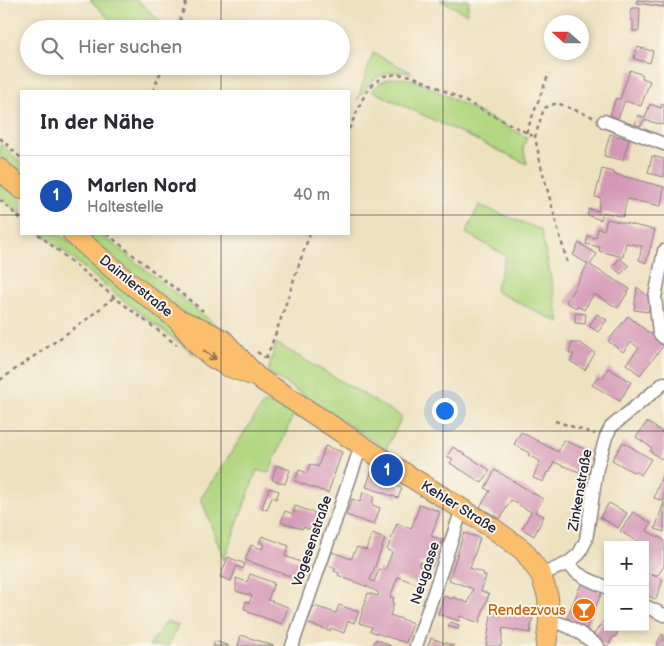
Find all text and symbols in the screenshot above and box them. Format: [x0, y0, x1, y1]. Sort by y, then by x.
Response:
north arrow [544, 15, 589, 60]
search box [20, 20, 350, 75]
icon: search [38, 34, 66, 62]
text: Hier suchen [78, 36, 182, 59]
text: In der Nähe [40, 110, 154, 135]
text: Marlen Nord [87, 175, 197, 198]
text: 1 [53, 186, 59, 205]
text: 40 m [293, 186, 330, 205]
text: Haltestelle [87, 198, 164, 217]
street label: Daimlerstraße [96, 251, 176, 321]
one-way arrow [202, 350, 216, 360]
your location [432, 398, 458, 424]
street label: Zinkenstraße [564, 448, 596, 533]
pin: 1 [371, 451, 403, 489]
street label: Kehler Straße [418, 477, 500, 537]
street label: Vogesenstraße [288, 493, 336, 589]
street label: Neugasse [407, 540, 443, 606]
map controls [604, 541, 649, 631]
button: + [604, 541, 649, 586]
button: − [604, 586, 649, 631]
bar icon: Rendezvous [571, 597, 597, 623]
place label: Rendezvous [488, 602, 566, 619]

